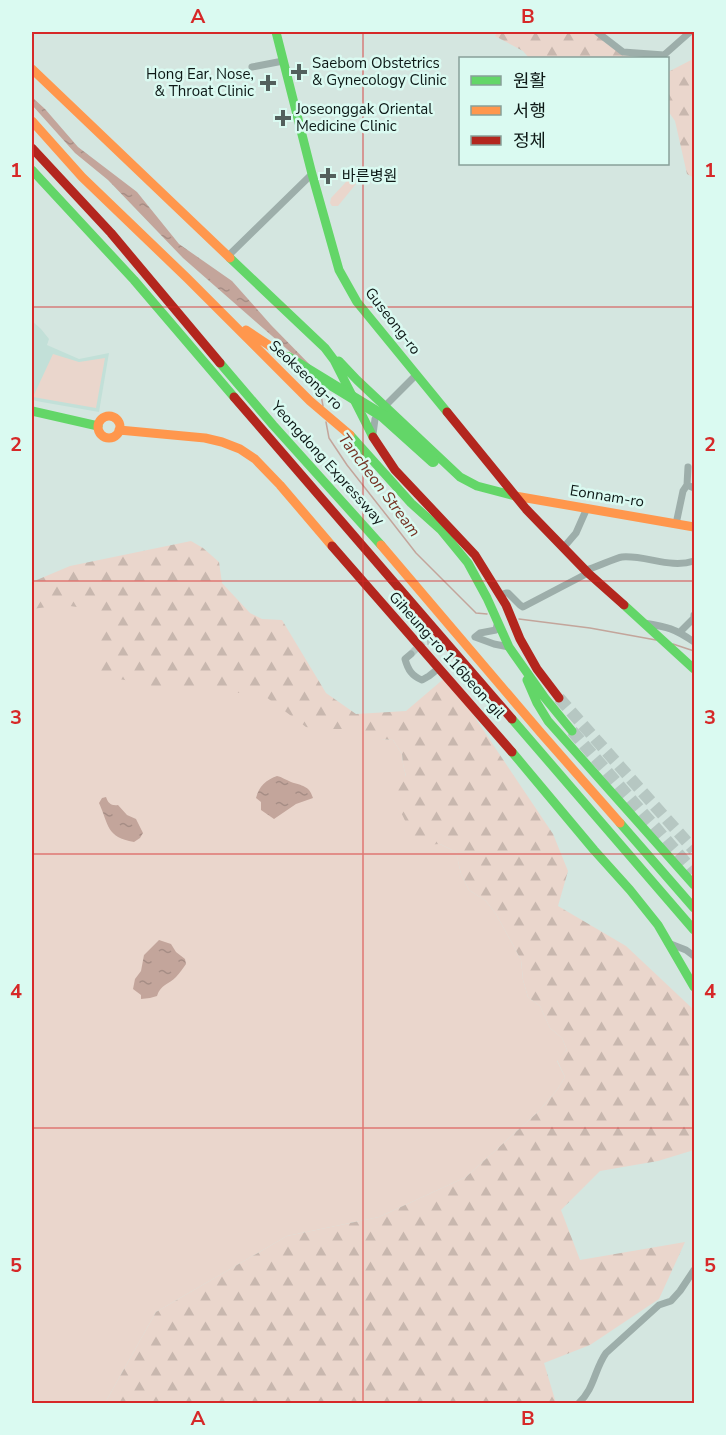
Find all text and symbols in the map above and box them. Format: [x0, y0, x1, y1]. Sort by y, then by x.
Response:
text: A [191, 3, 206, 30]
text: B [521, 3, 535, 30]
place label: Saebom Obstetrics & Gynecology Clinic [312, 53, 447, 90]
legend [459, 57, 669, 165]
marker: Saebom Obstetrics & Gynecology Clinic [290, 63, 308, 81]
place label: Hong Ear, Nose, & Throat Clinic [146, 64, 254, 101]
text: 원활 [513, 69, 546, 93]
marker: Hong Ear, Nose, & Throat Clinic [259, 74, 277, 92]
place label: Joseonggak Oriental Medicine Clinic [295, 99, 433, 136]
text: 서행 [513, 99, 546, 123]
marker: Joseonggak Oriental Medicine Clinic [274, 109, 292, 127]
text: 정체 [513, 129, 546, 153]
text: 1 [10, 157, 22, 184]
text: 1 [704, 157, 716, 184]
place label: 바른병원 [342, 166, 397, 186]
marker: 바른병원 [319, 167, 337, 185]
street label: Guseong-ro [360, 283, 426, 359]
street label: Seokseong-ro [265, 336, 347, 414]
street label: Yeongdong Expressway [266, 396, 389, 530]
water label: Tancheon Stream [333, 429, 425, 541]
text: 2 [10, 431, 22, 458]
text: 2 [704, 431, 716, 458]
street label: Eonnam-ro [568, 480, 646, 512]
street label: Giheung-ro 116beon-gil [385, 587, 510, 723]
text: 3 [10, 704, 22, 731]
text: 3 [704, 704, 716, 731]
text: 4 [10, 978, 22, 1005]
text: 4 [704, 978, 716, 1005]
text: 5 [10, 1252, 22, 1279]
text: 5 [704, 1252, 716, 1279]
text: A [191, 1405, 206, 1432]
text: B [521, 1405, 535, 1432]

